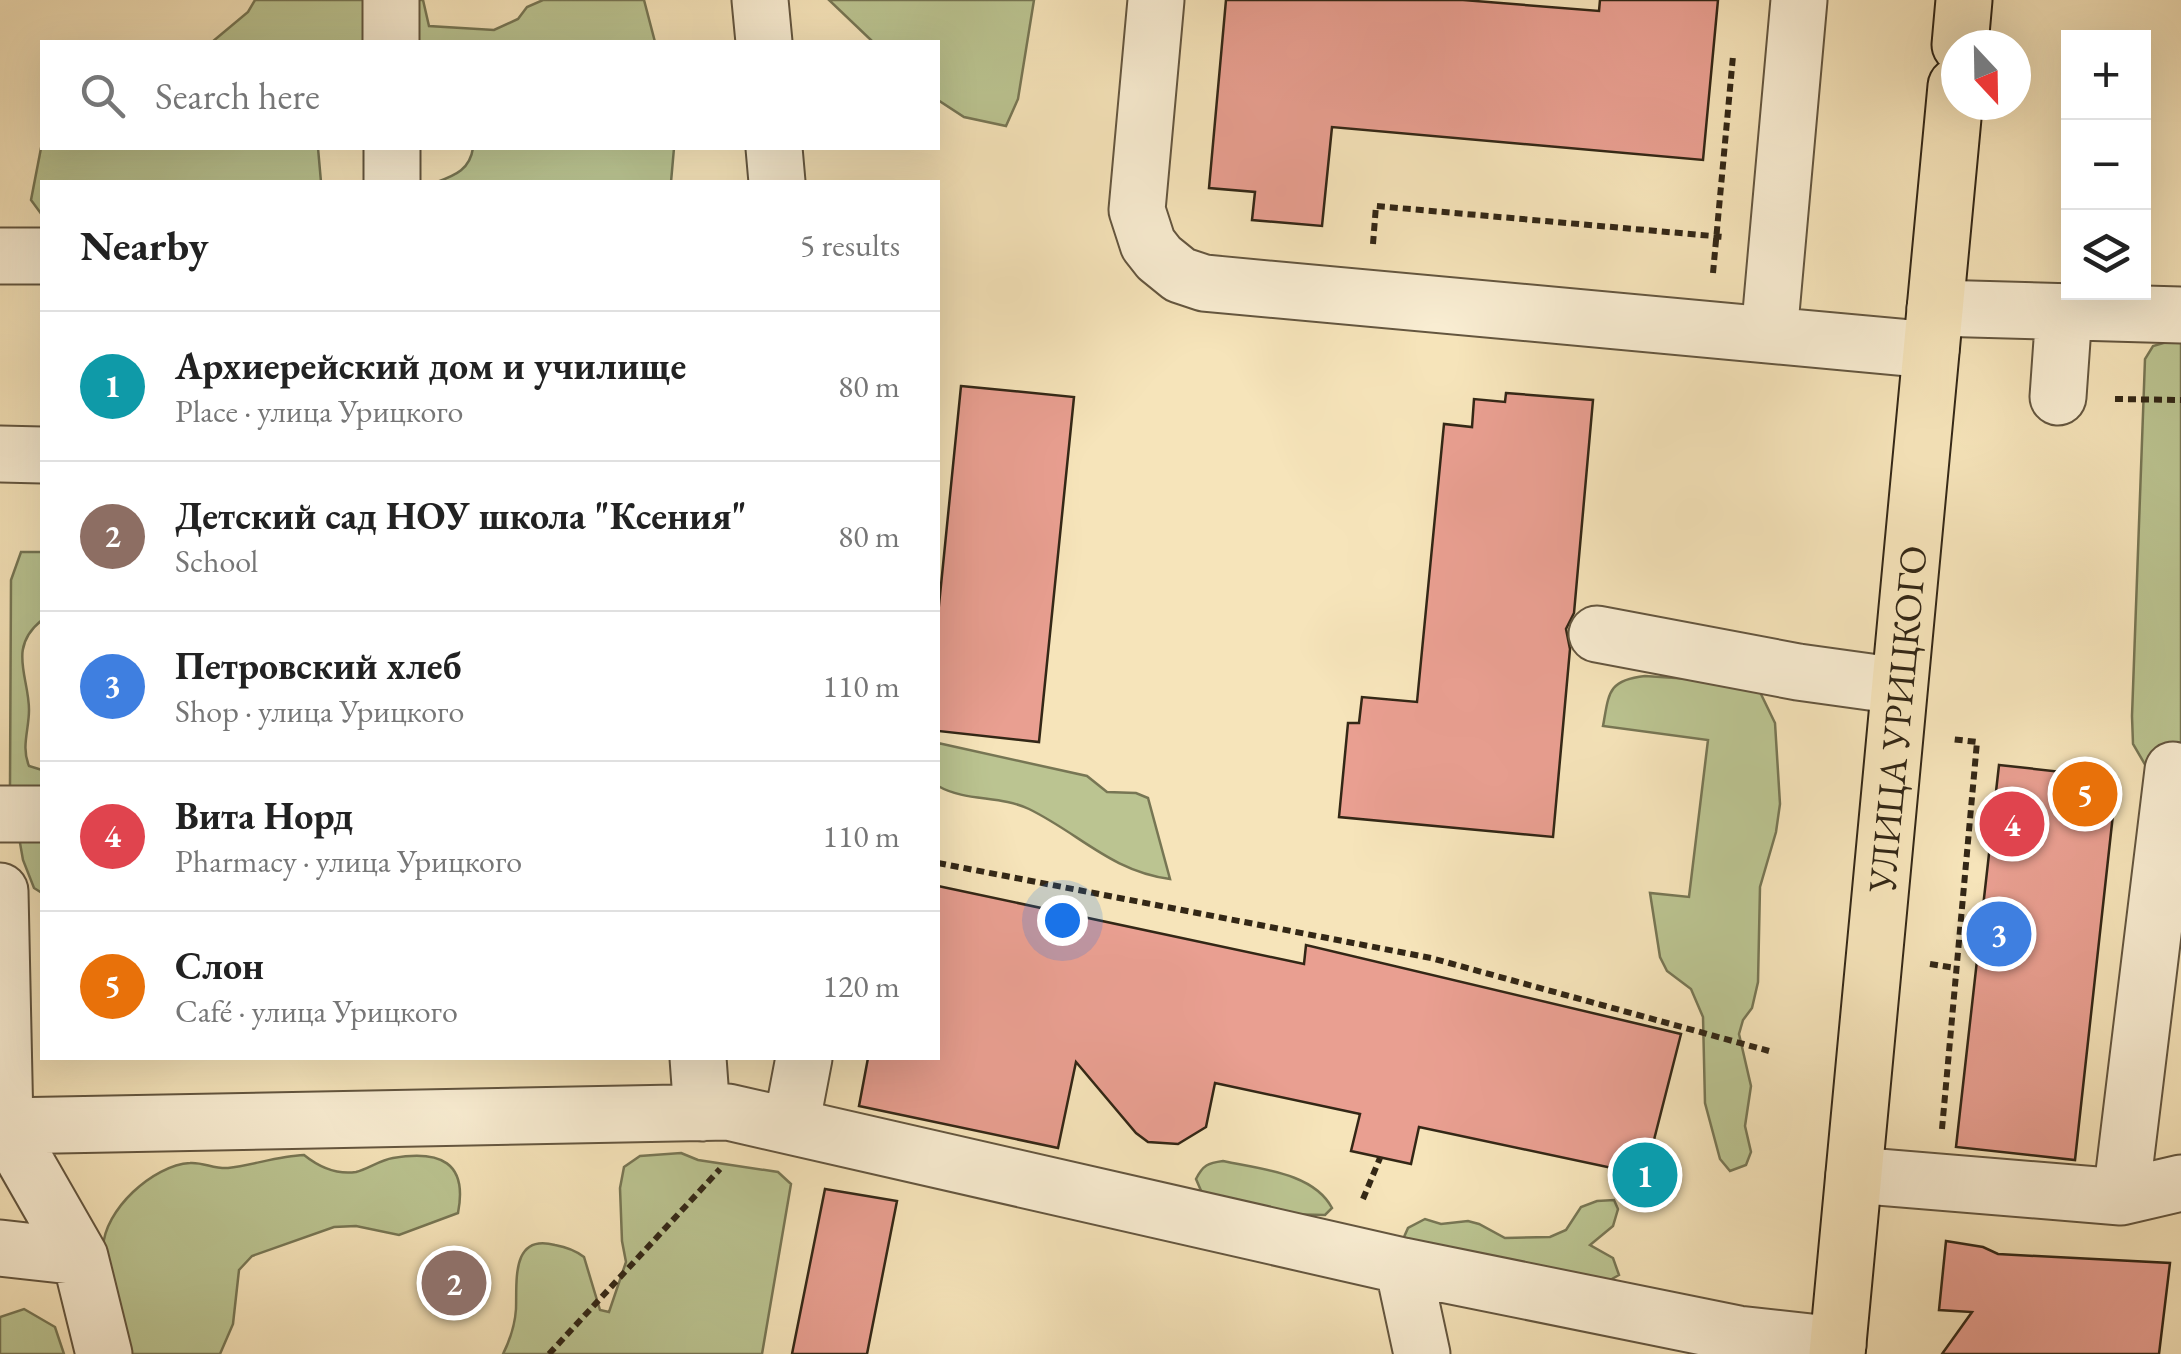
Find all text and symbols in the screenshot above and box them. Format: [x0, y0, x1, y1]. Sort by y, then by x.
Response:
north arrow [1941, 30, 2031, 120]
map controls [2061, 30, 2151, 300]
button: + [2061, 30, 2151, 120]
search box [40, 40, 940, 150]
icon: search [75, 68, 130, 123]
text: Search here [155, 71, 320, 120]
button: − [2061, 120, 2151, 210]
button: layers [2061, 210, 2151, 300]
text: Nearby [80, 218, 209, 273]
text: 5 results [800, 224, 900, 266]
text: Архиерейский дом и училище [175, 341, 686, 390]
text: 1 [104, 365, 121, 407]
text: 80 m [838, 365, 900, 407]
text: Place · улица Урицкого [175, 390, 463, 432]
text: Детский сад НОУ школа "Ксения" [175, 491, 747, 540]
text: 2 [104, 515, 121, 557]
text: 80 m [838, 515, 900, 557]
text: School [175, 540, 258, 582]
street label: УЛИЦА УРИЦКОГО [1856, 543, 1937, 895]
text: Петровский хлеб [175, 641, 462, 690]
text: 3 [104, 665, 121, 707]
text: 110 m [823, 665, 900, 707]
text: Shop · улица Урицкого [175, 690, 464, 732]
pin: 5 [2052, 756, 2118, 832]
pin: 4 [1980, 786, 2044, 862]
text: Вита Норд [175, 791, 353, 840]
text: 4 [104, 815, 121, 857]
text: 110 m [823, 815, 900, 857]
text: Pharmacy · улица Урицкого [175, 840, 522, 882]
your location [1037, 895, 1088, 946]
pin: 3 [1966, 896, 2032, 972]
text: Слон [175, 941, 264, 990]
text: 5 [104, 965, 121, 1007]
text: 120 m [823, 965, 900, 1007]
text: Café · улица Урицкого [175, 990, 458, 1032]
pin: 1 [1612, 1138, 1678, 1212]
pin: 2 [422, 1246, 486, 1320]

